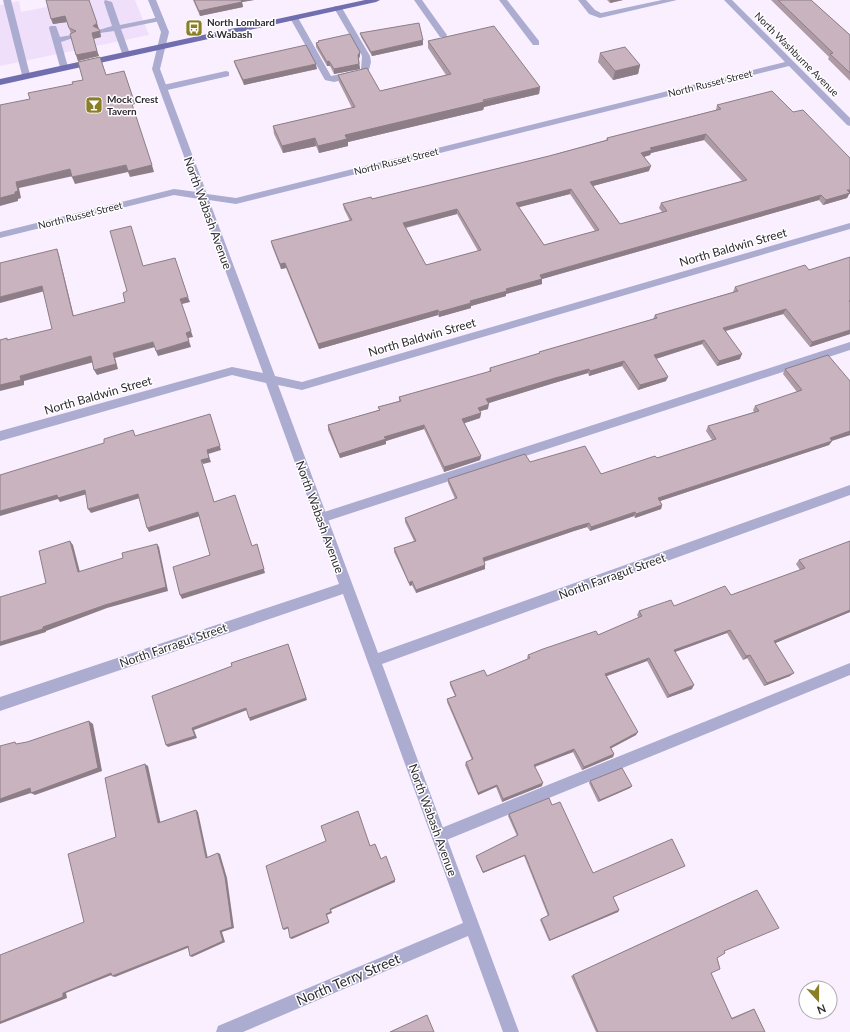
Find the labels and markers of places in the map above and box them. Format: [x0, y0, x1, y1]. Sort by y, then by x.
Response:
place label: North Lombard & Wabash [207, 16, 275, 40]
bus stop icon: North Lombard & Wabash [184, 18, 204, 38]
place label: Mock Crest Tavern [107, 93, 159, 117]
bar icon: Mock Crest Tavern [84, 95, 104, 115]

